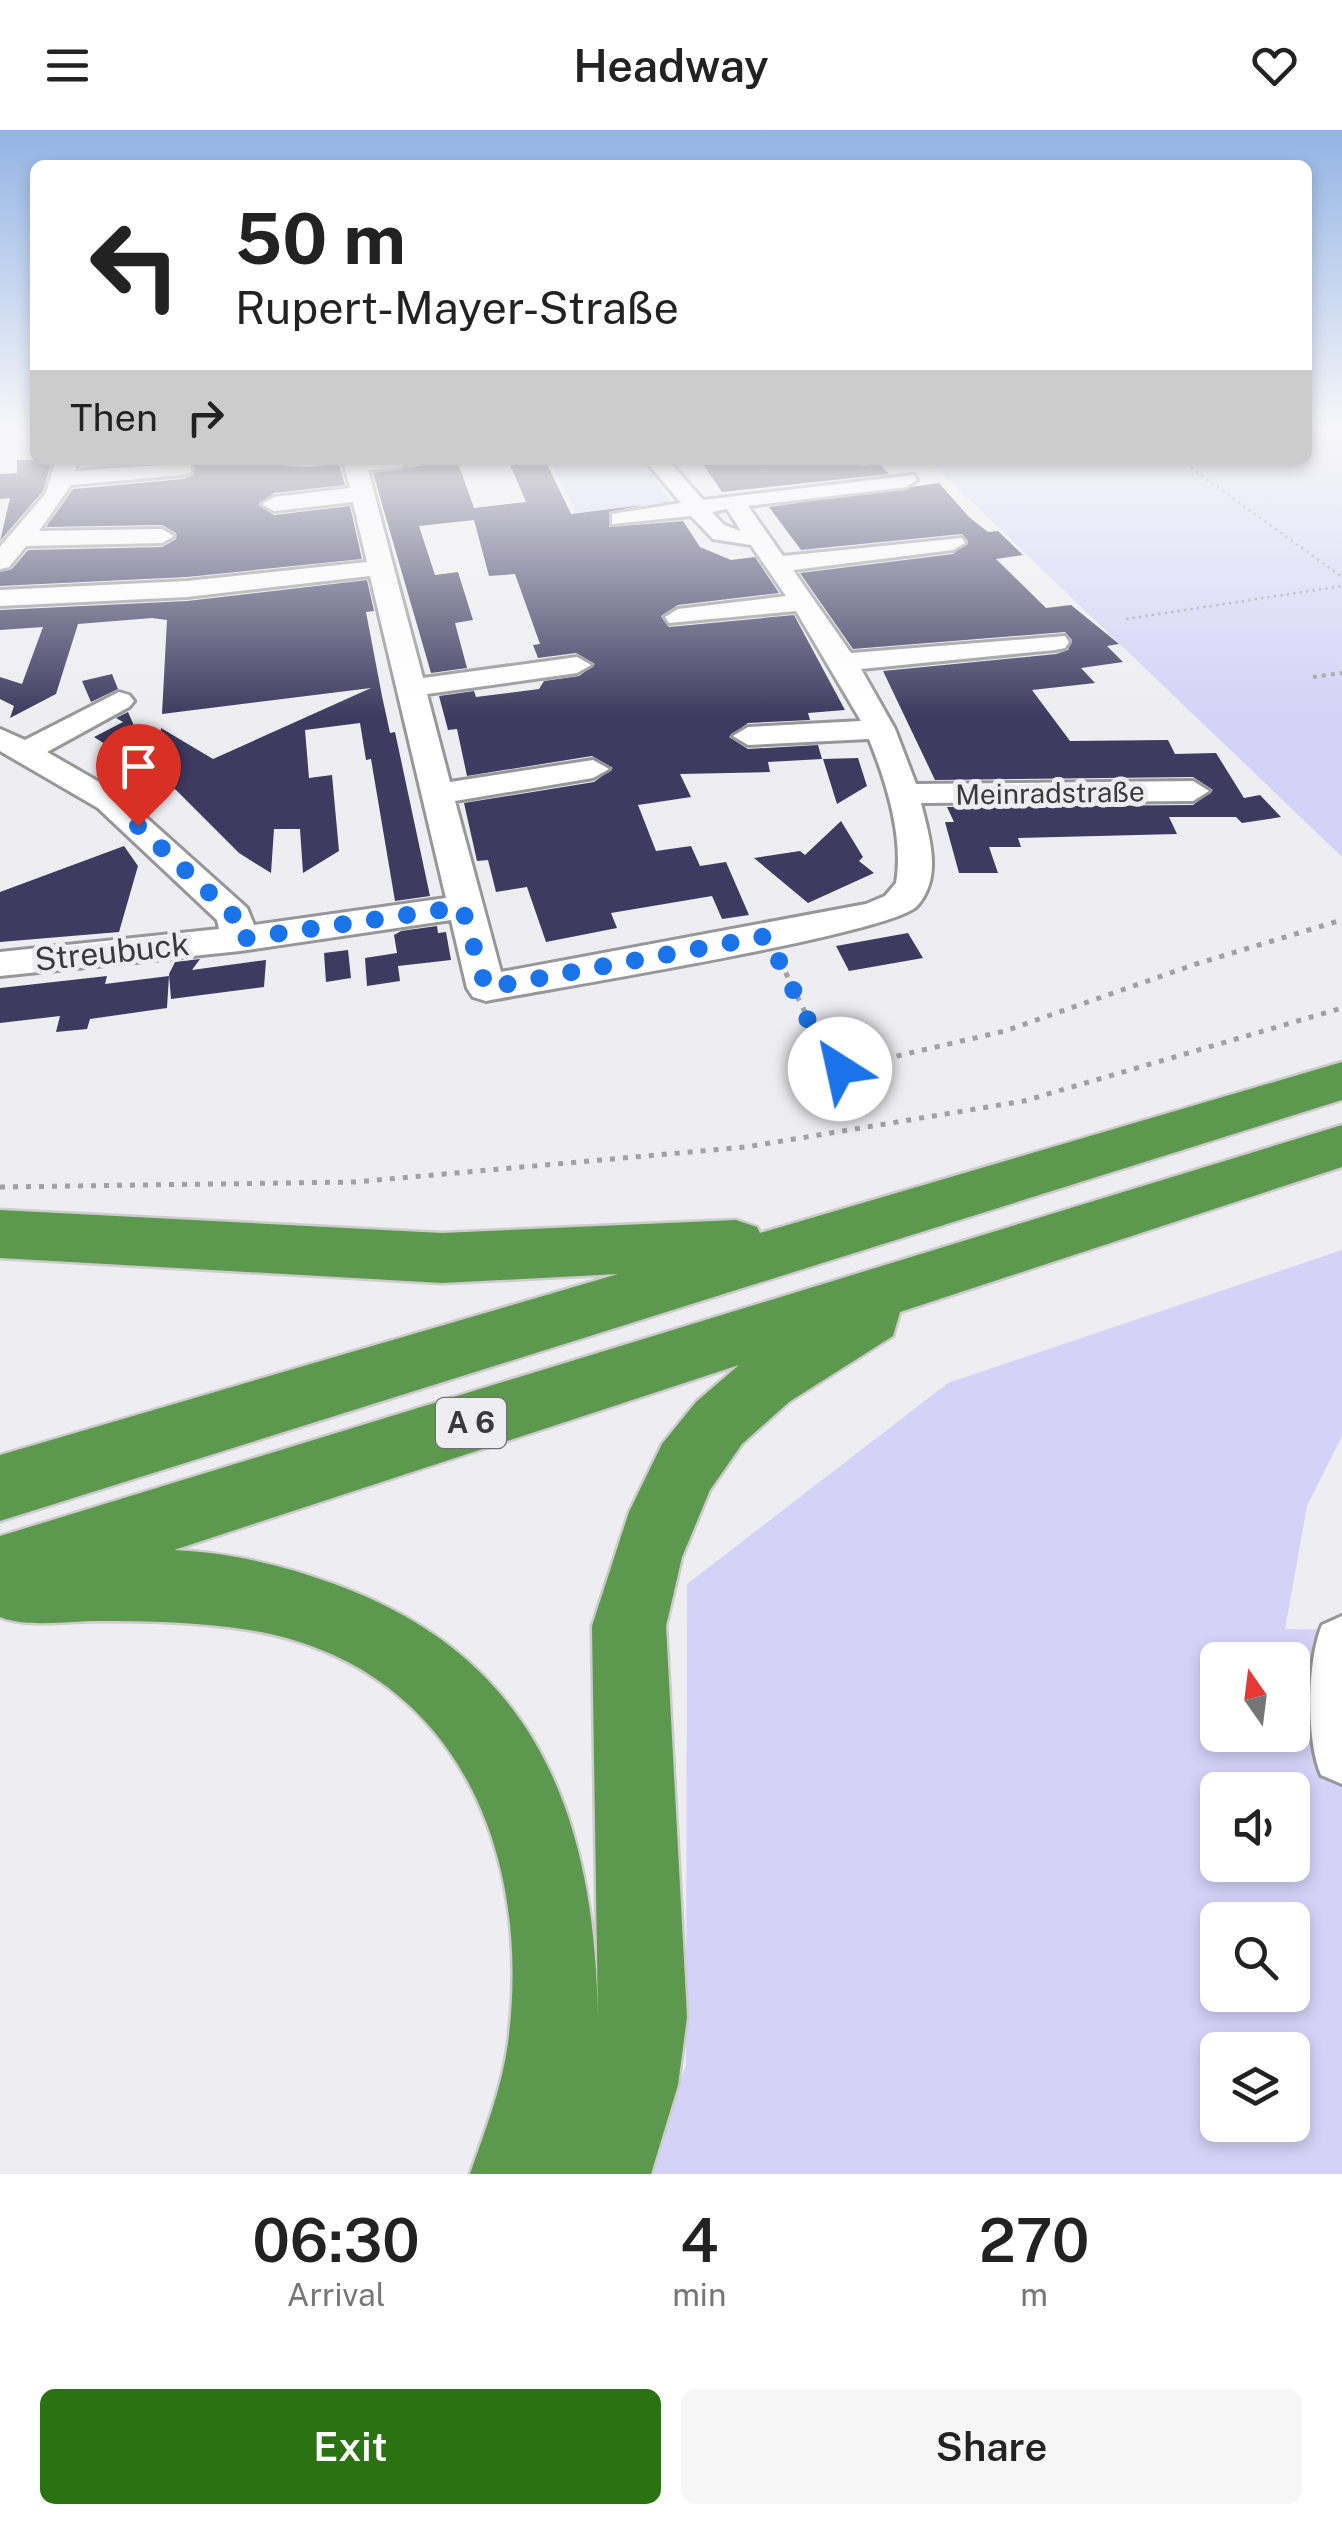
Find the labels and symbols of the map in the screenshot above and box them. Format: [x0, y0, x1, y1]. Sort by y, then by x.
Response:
pin [96, 724, 181, 827]
street label: Meinradstraße [955, 774, 1145, 811]
street label: Streubuck [33, 925, 191, 978]
position arrow [788, 1017, 892, 1121]
road number: A 6 [436, 1398, 506, 1448]
north arrow [1200, 1642, 1310, 1752]

